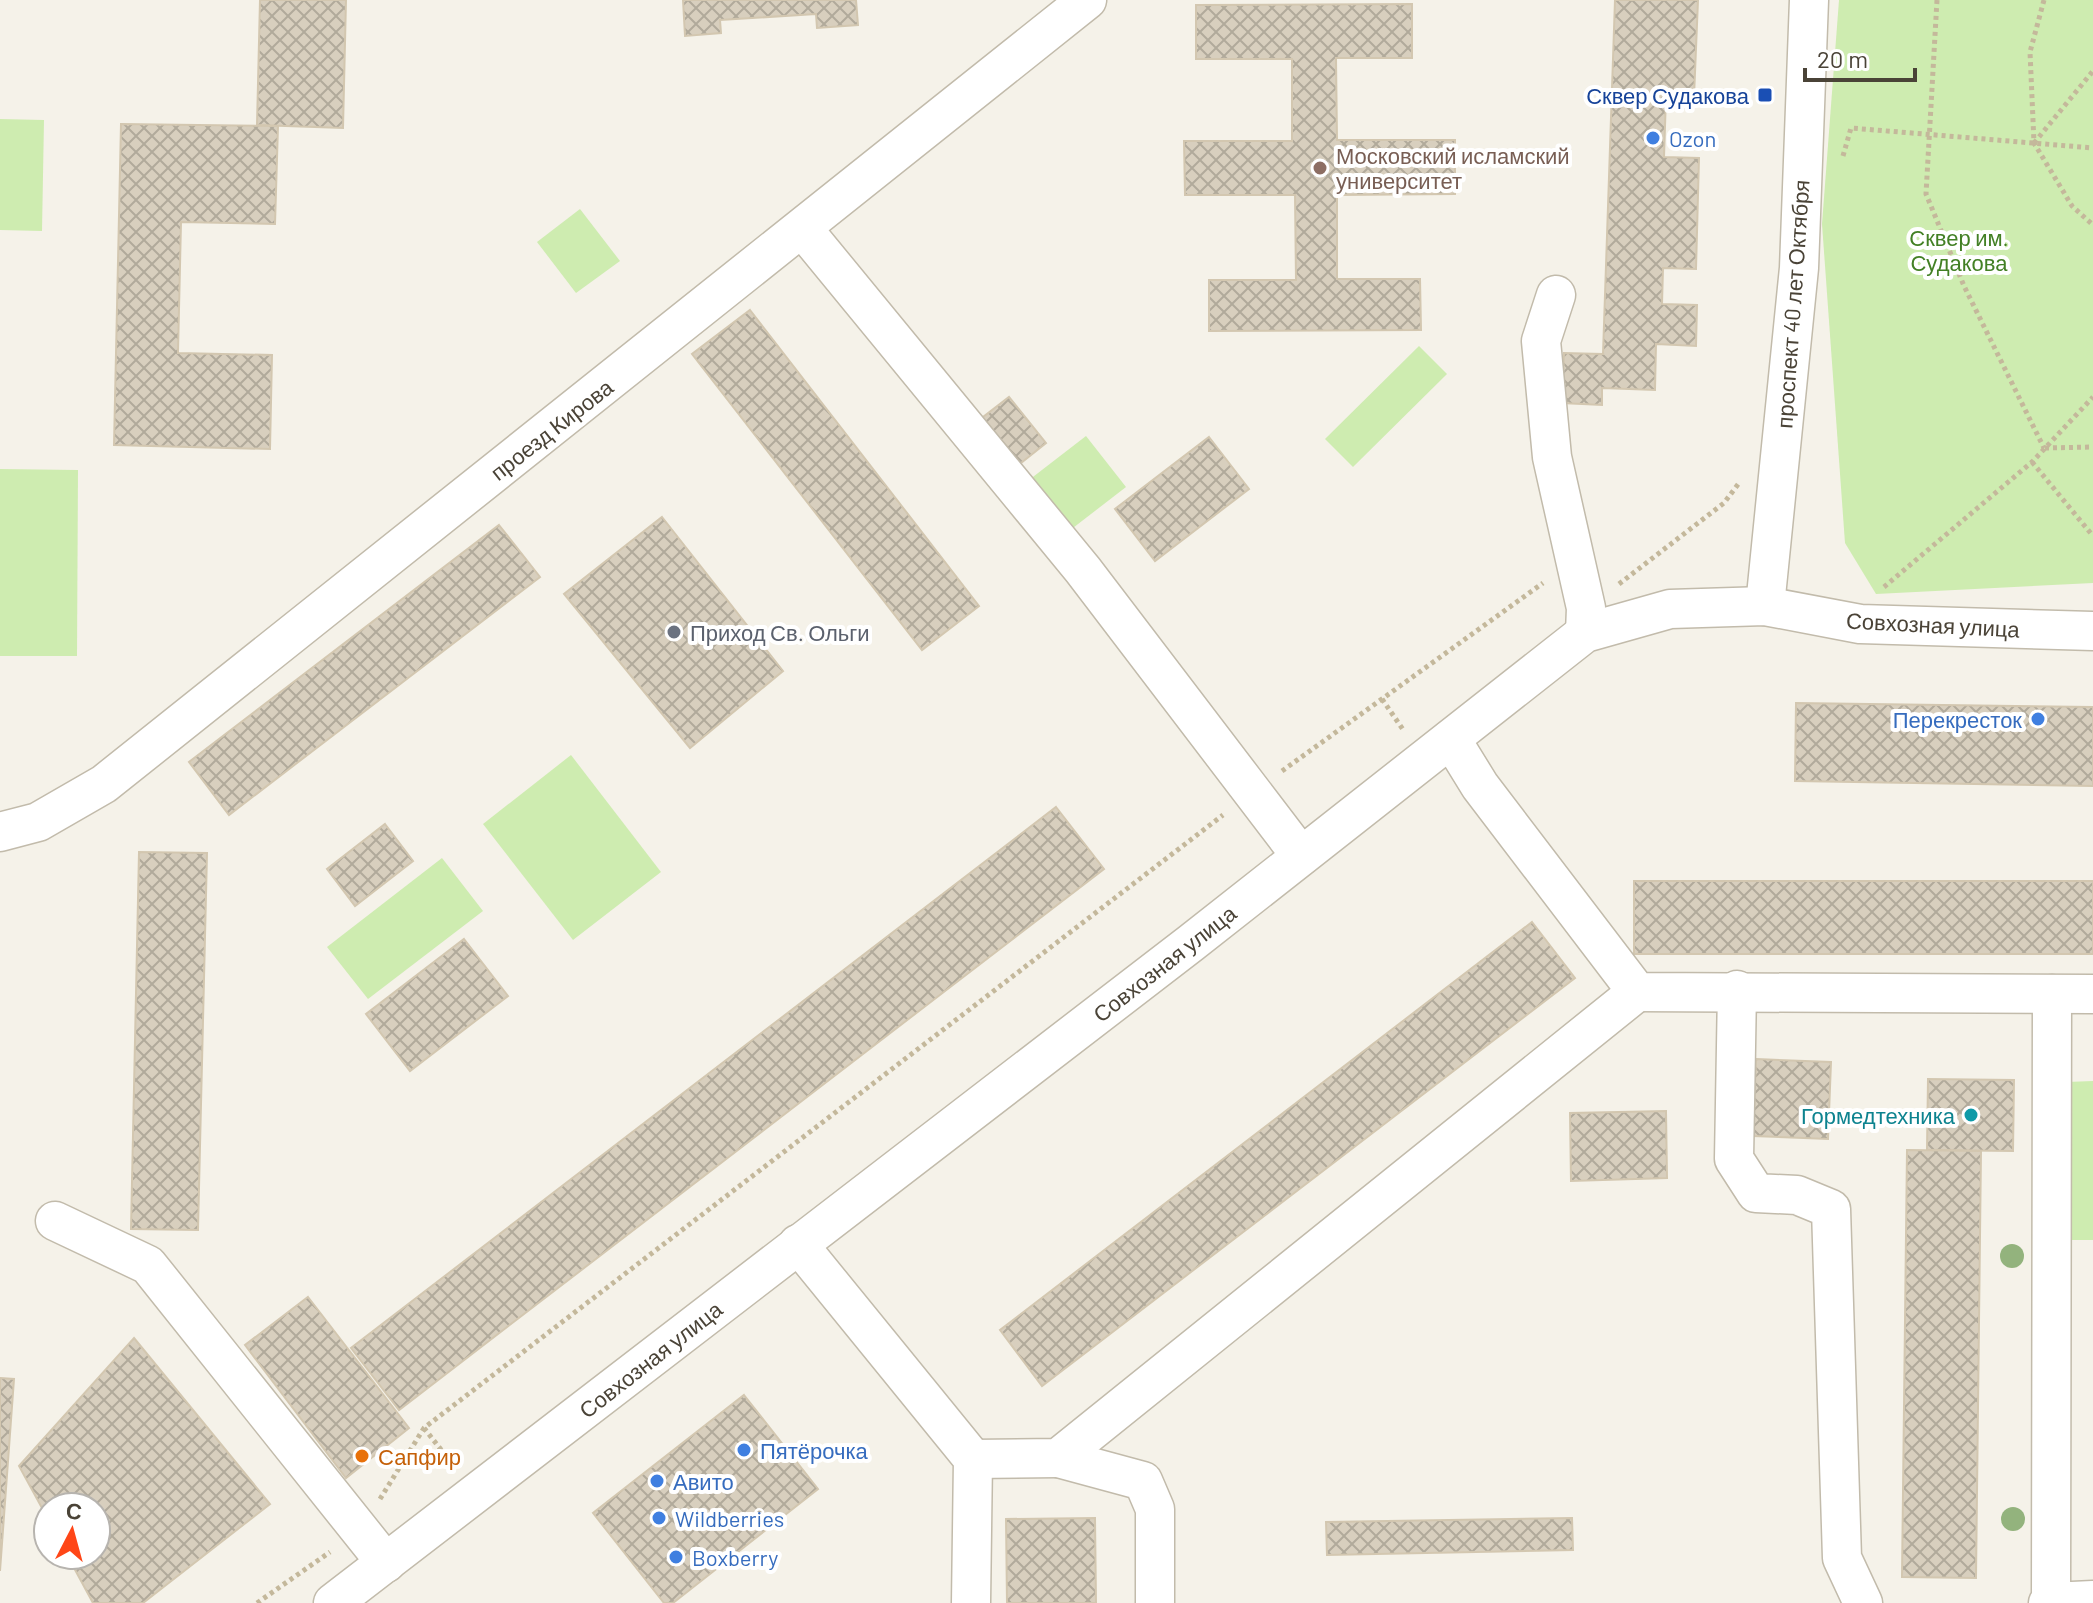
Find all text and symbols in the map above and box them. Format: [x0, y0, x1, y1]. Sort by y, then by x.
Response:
scale bar [1805, 32, 1915, 82]
text: 20 m [1817, 44, 1868, 73]
place label: Сквер Судакова [1586, 82, 1750, 109]
marker: Сквер Судакова [1756, 86, 1774, 104]
place label: Ozon [1669, 125, 1716, 151]
marker: Ozon [1644, 129, 1662, 147]
place label: Московский исламский университет [1336, 142, 1570, 194]
marker: Московский исламский университет [1311, 159, 1329, 177]
street label: проспект 40 лет Октября [1770, 179, 1815, 429]
park label: Сквер им. Судакова [1909, 224, 2009, 276]
street label: проезд Кирова [485, 373, 619, 486]
street label: Совхозная улица [1845, 606, 2021, 643]
place label: Приход Св. Ольги [690, 619, 870, 646]
marker: Приход Св. Ольги [665, 623, 683, 641]
place label: Перекресток [1893, 706, 2022, 733]
marker: Перекресток [2029, 710, 2047, 728]
street label: Совхозная улица [1088, 899, 1242, 1028]
place label: Гормедтехника [1801, 1102, 1956, 1129]
marker: Гормедтехника [1962, 1106, 1980, 1124]
street label: Совхозная улица [574, 1295, 728, 1424]
place label: Пятёрочка [760, 1437, 869, 1464]
marker: Пятёрочка [735, 1441, 753, 1459]
place label: Сапфир [378, 1443, 461, 1470]
marker: Сапфир [353, 1447, 371, 1465]
place label: Авито [673, 1468, 734, 1494]
marker: Авито [648, 1472, 666, 1490]
north arrow [32, 1491, 112, 1571]
text: С [65, 1496, 84, 1524]
place label: Wildberries [675, 1505, 784, 1531]
marker: Wildberries [650, 1509, 668, 1527]
place label: Boxberry [692, 1544, 778, 1570]
marker: Boxberry [667, 1548, 685, 1566]

